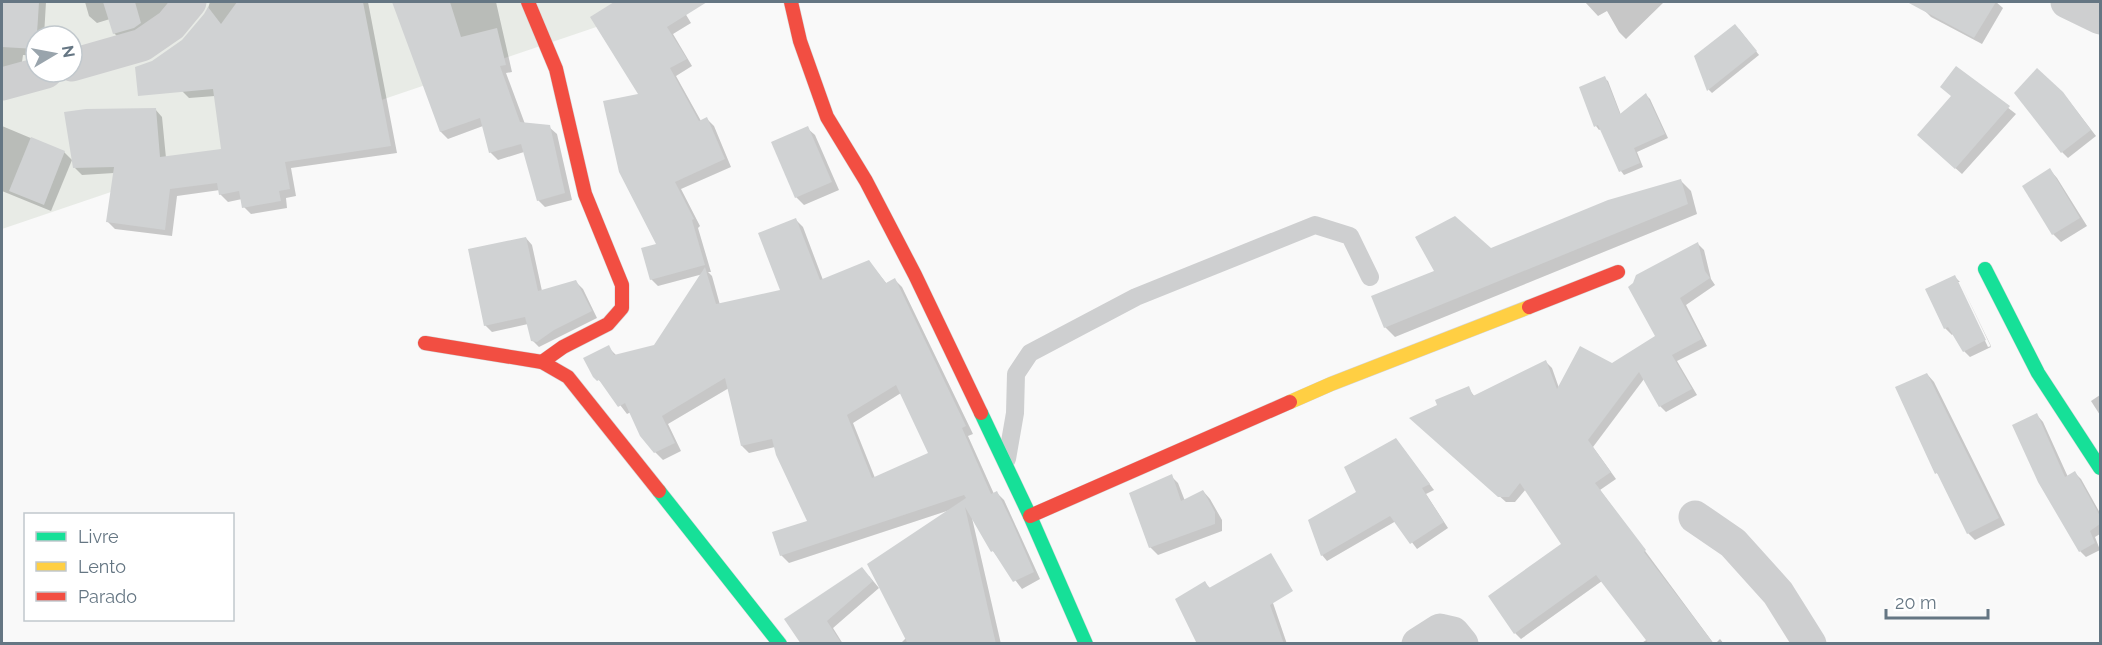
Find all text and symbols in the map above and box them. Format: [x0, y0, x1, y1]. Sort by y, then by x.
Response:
north arrow [24, 24, 84, 84]
text: N [58, 44, 79, 59]
legend [24, 513, 234, 621]
text: Livre [78, 526, 119, 547]
text: Lento [78, 556, 126, 577]
scale bar [1886, 582, 1988, 620]
text: Parado [78, 586, 137, 607]
text: 20 m [1895, 592, 1937, 613]

